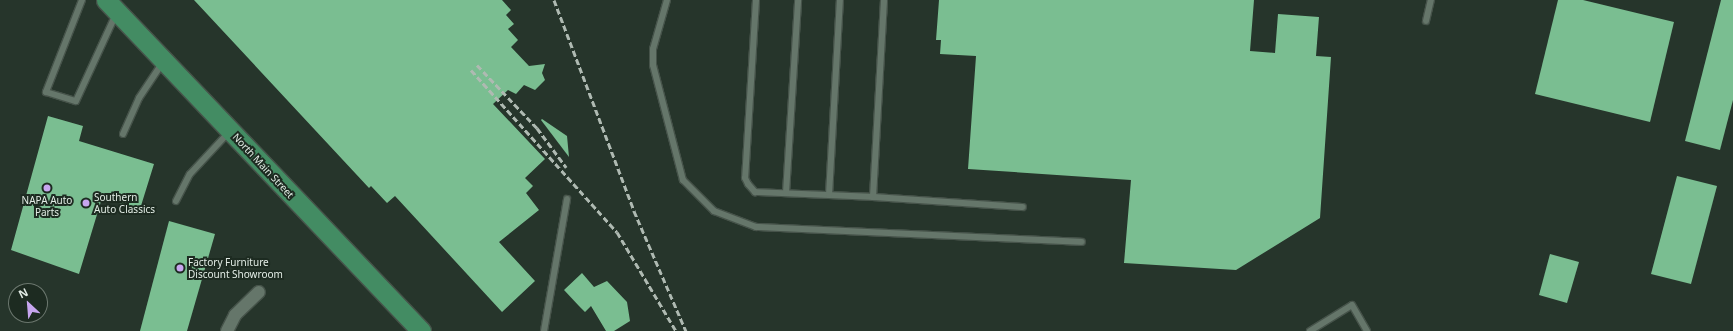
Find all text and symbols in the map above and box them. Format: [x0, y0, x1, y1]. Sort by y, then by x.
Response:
street label: North Main Street [230, 131, 296, 201]
marker: NAPA Auto Parts [42, 183, 52, 193]
place label: Southern Auto Classics [94, 191, 155, 214]
place label: NAPA Auto Parts [22, 194, 72, 218]
marker: Southern Auto Classics [81, 198, 91, 208]
place label: Factory Furniture Discount Showroom [188, 256, 283, 280]
marker: Factory Furniture Discount Showroom [175, 263, 185, 273]
north arrow [8, 283, 48, 323]
text: N [16, 284, 30, 301]

